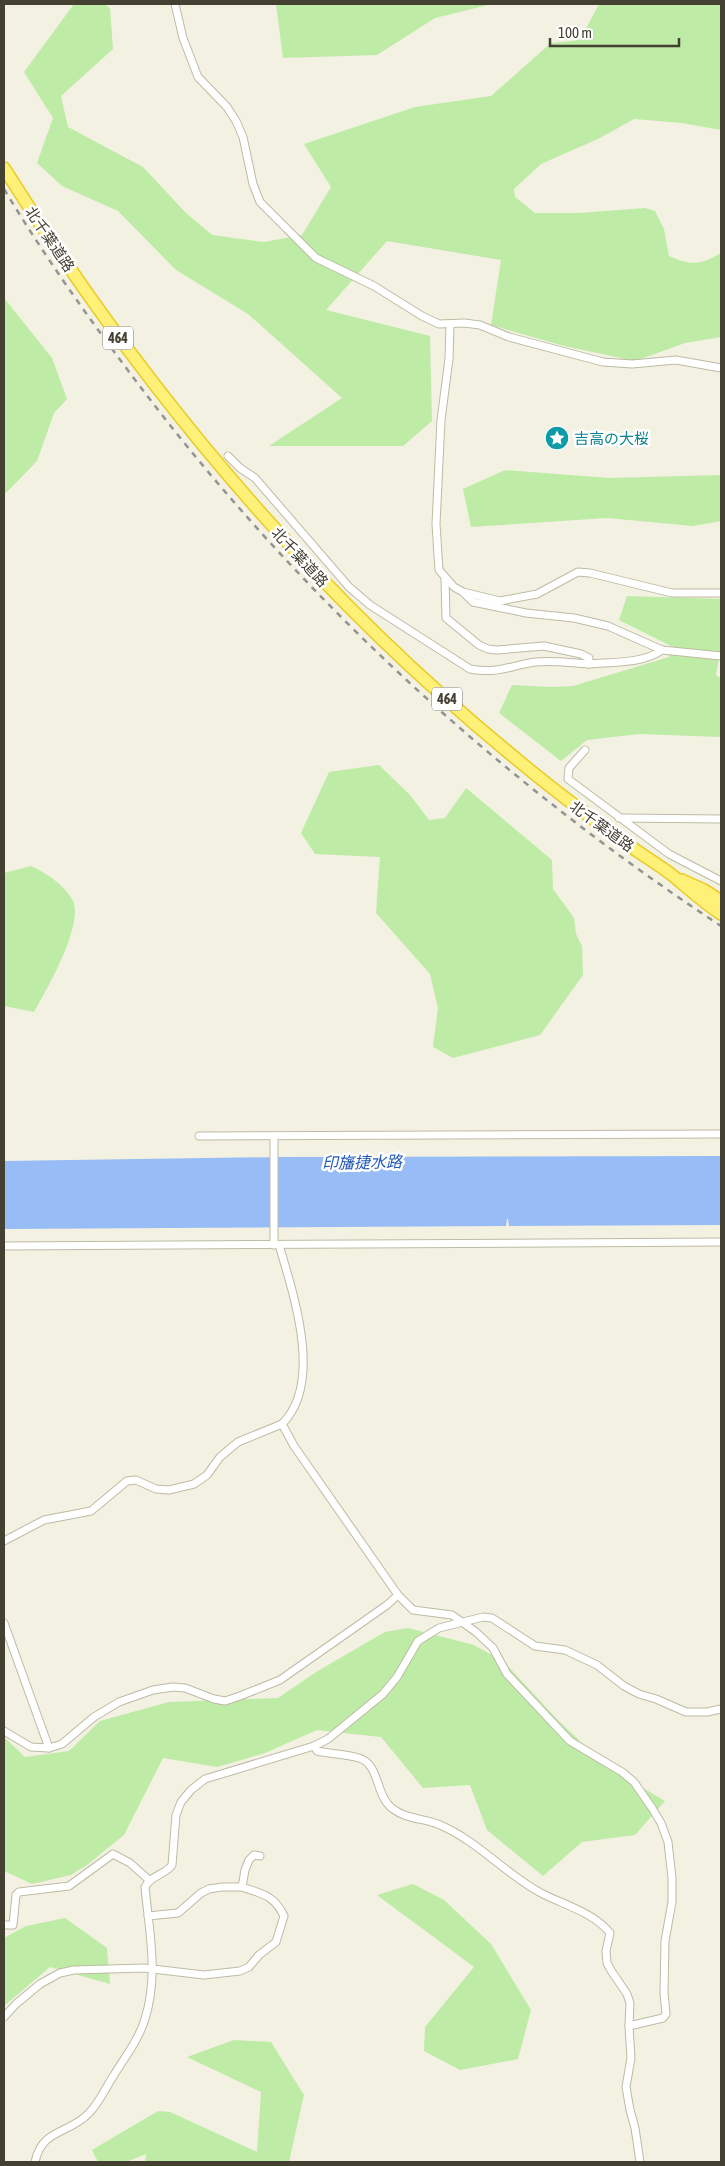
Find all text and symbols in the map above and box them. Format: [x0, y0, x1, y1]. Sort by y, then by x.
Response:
scale bar [550, 15, 679, 47]
text: 100 m [558, 24, 592, 41]
street label: 北千葉道路 [22, 203, 78, 275]
road number: 464 [103, 326, 133, 349]
place icon: 吉高の大桜 [544, 425, 570, 451]
place label: 吉高の大桜 [574, 430, 649, 447]
street label: 北千葉道路 [268, 524, 332, 590]
road number: 464 [432, 688, 462, 711]
street label: 北千葉道路 [567, 797, 637, 855]
water label: 印旛捷水路 [322, 1152, 404, 1172]

